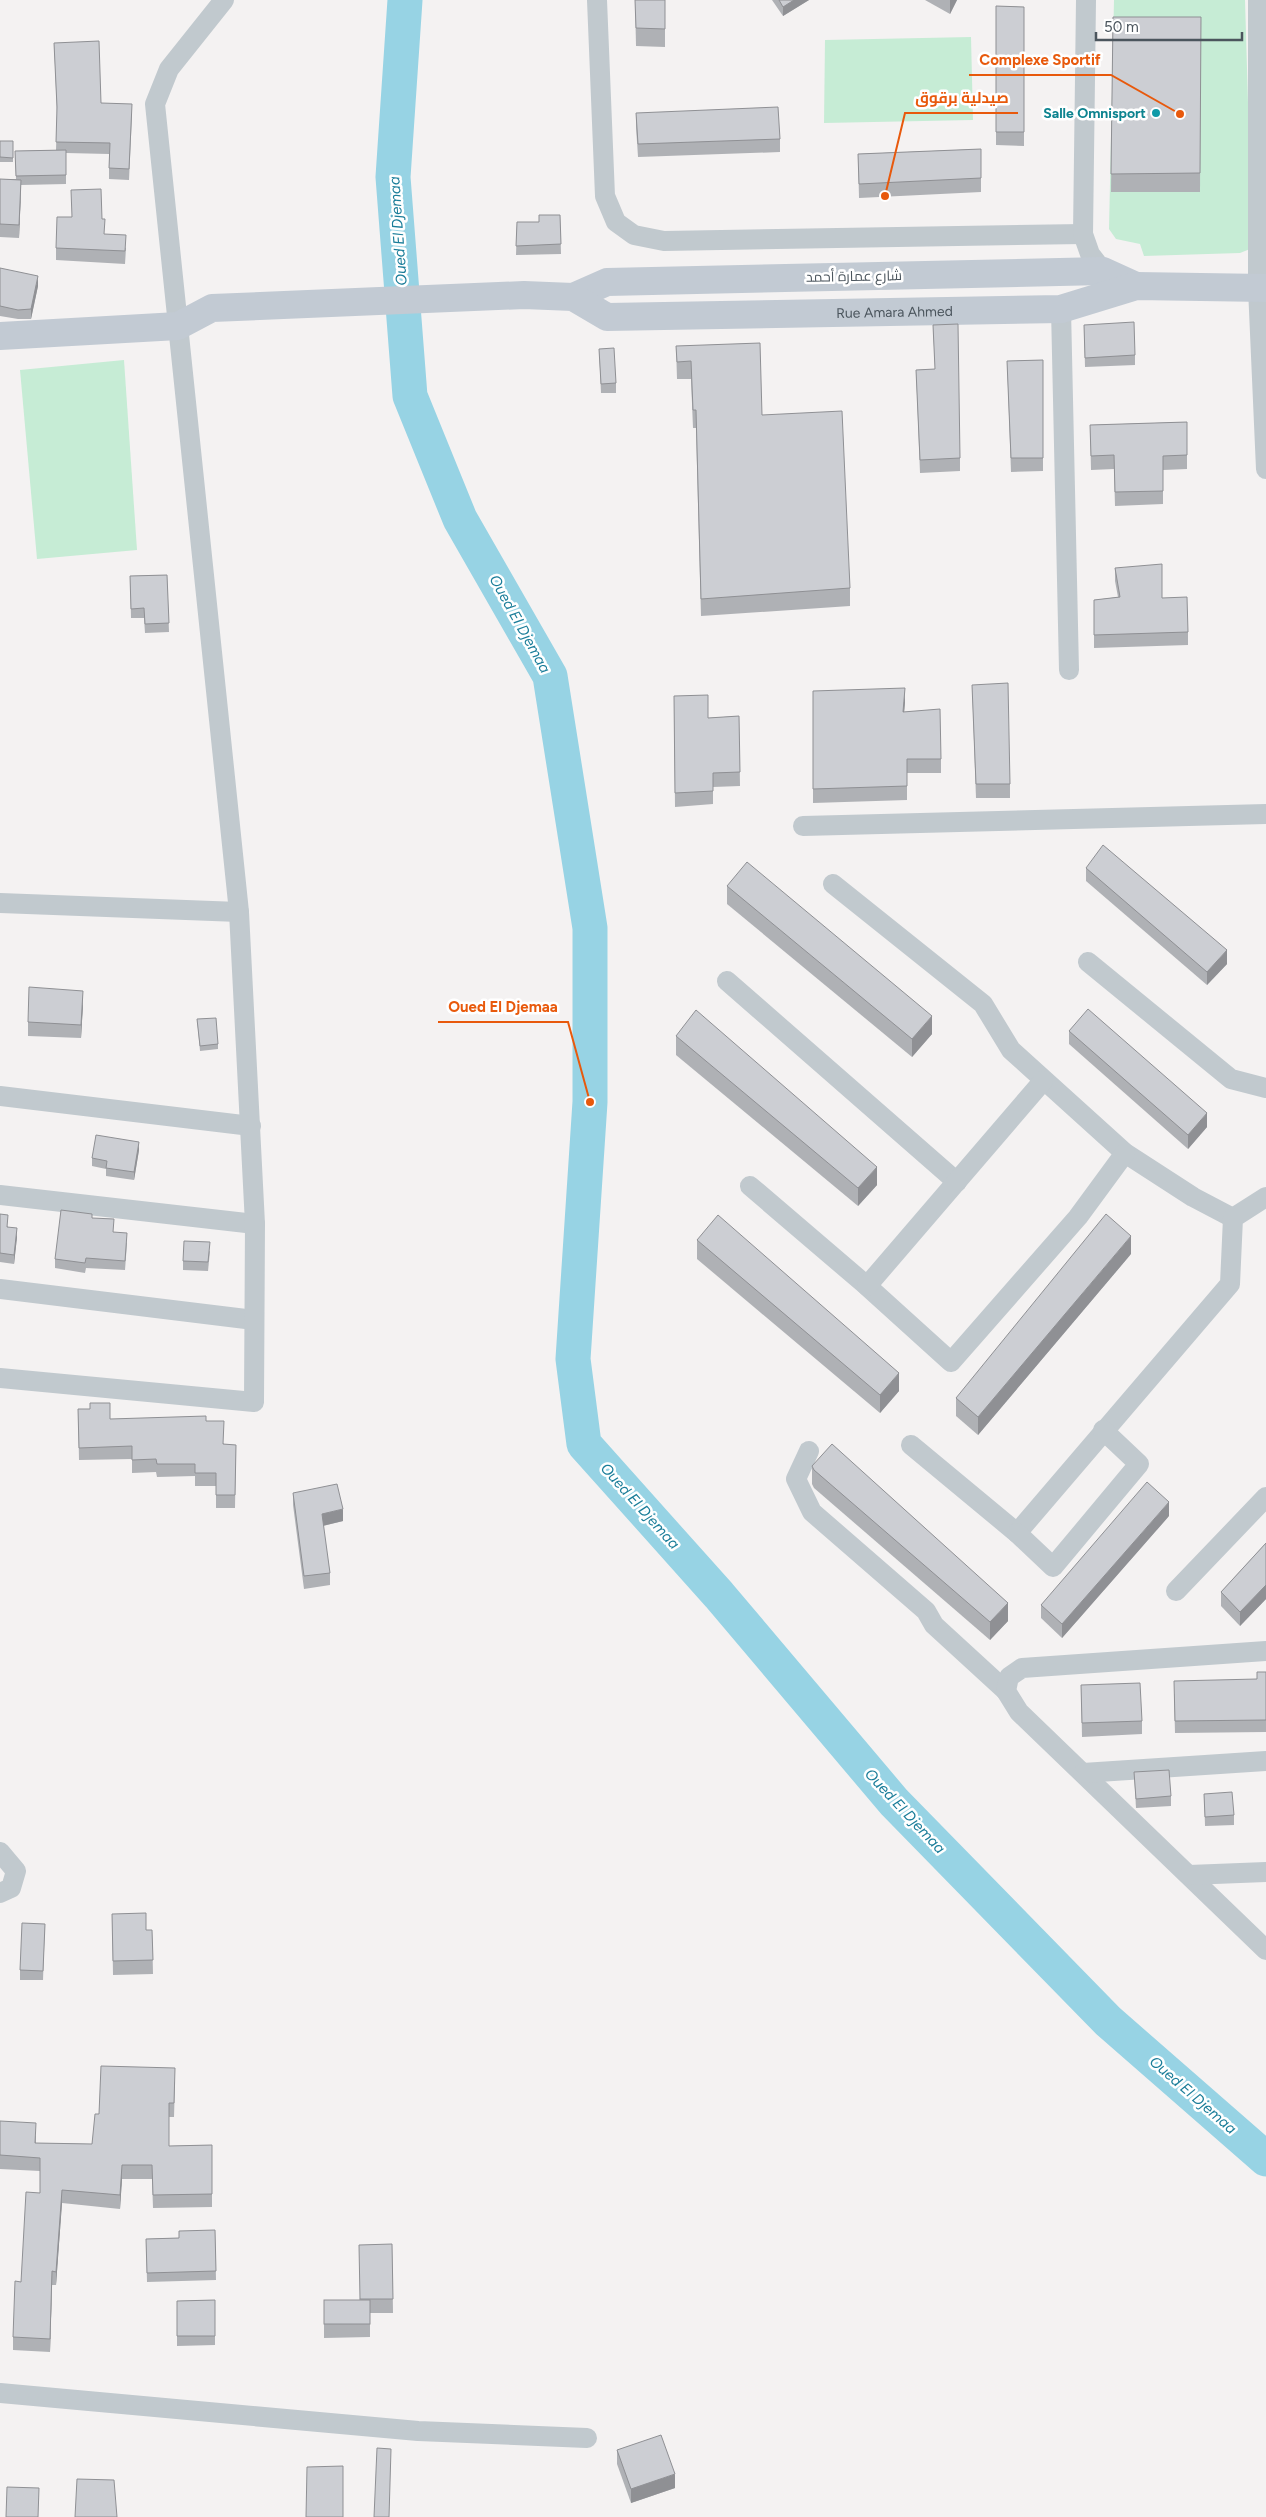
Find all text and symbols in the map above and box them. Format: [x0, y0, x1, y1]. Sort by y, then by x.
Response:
scale bar [1096, 10, 1242, 42]
text: 50 m [1104, 18, 1139, 36]
callout: Complexe Sportif [969, 45, 1111, 75]
text: Complexe Sportif [979, 51, 1101, 69]
callout: صيدلية برقوق [905, 83, 1018, 113]
text: صيدلية برقوق [915, 89, 1009, 107]
place label: Salle Omnisport [1043, 105, 1146, 122]
marker: Salle Omnisport [1150, 107, 1162, 119]
water label: Oued El Djemaa [385, 176, 411, 286]
street label: شارع عمارة أحمد [806, 266, 902, 286]
street label: Rue Amara Ahmed [836, 303, 953, 322]
water label: Oued El Djemaa [486, 572, 554, 676]
callout: Oued El Djemaa [438, 992, 568, 1022]
text: Oued El Djemaa [448, 998, 558, 1016]
water label: Oued El Djemaa [597, 1459, 683, 1553]
water label: Oued El Djemaa [861, 1765, 949, 1857]
water label: Oued El Djemaa [1146, 2052, 1240, 2138]

